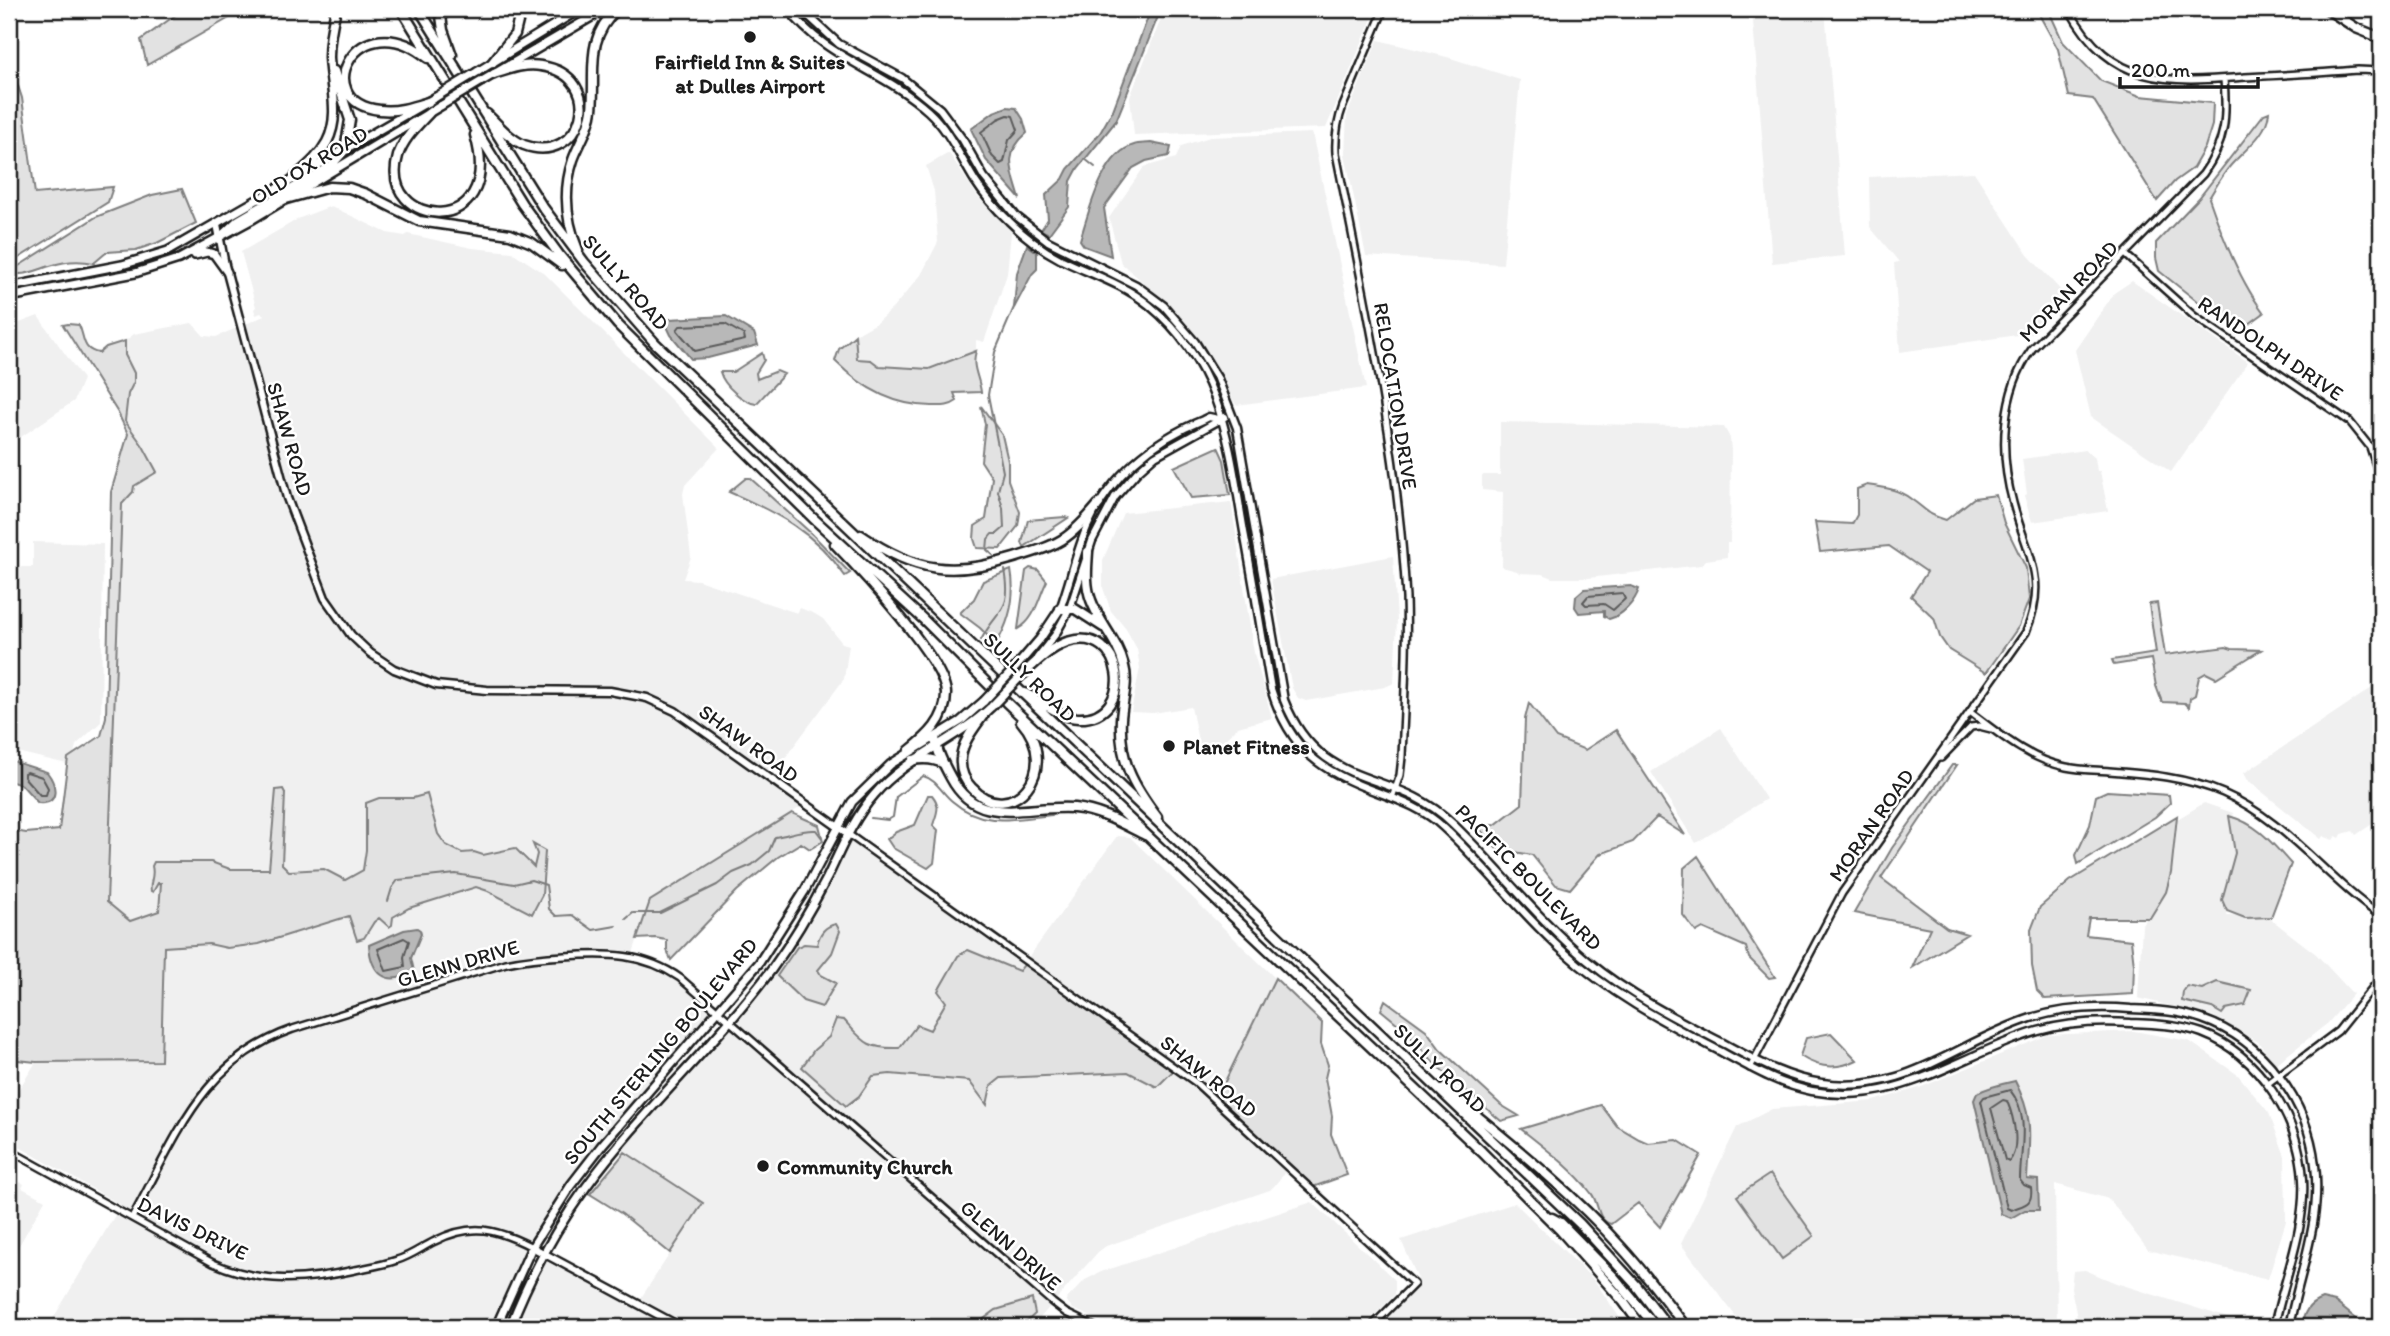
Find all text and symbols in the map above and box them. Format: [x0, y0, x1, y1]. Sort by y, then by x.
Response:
marker: Fairfield Inn & Suites at Dulles Airport [742, 29, 758, 45]
scale bar [2120, 46, 2259, 90]
place label: Fairfield Inn & Suites at Dulles Airport [655, 49, 845, 99]
text: 200 m [2131, 57, 2191, 82]
street label: OLD OX ROAD [246, 120, 372, 210]
street label: SULLY ROAD [577, 229, 675, 335]
street label: MORAN ROAD [2013, 235, 2123, 347]
street label: RANDOLPH DRIVE [2194, 290, 2349, 406]
street label: RELOCATION DRIVE [1369, 301, 1423, 491]
street label: SHAW ROAD [262, 379, 318, 499]
street label: SULLY ROAD [978, 627, 1082, 727]
street label: SHAW ROAD [694, 698, 804, 788]
place label: Planet Fitness [1183, 734, 1310, 759]
marker: Planet Fitness [1161, 738, 1177, 754]
street label: MORAN ROAD [1823, 764, 1919, 886]
street label: PACIFIC BOULEVARD [1450, 798, 1608, 956]
street label: SOUTH STERLING BOULEVARD [558, 932, 762, 1170]
street label: GLENN DRIVE [394, 934, 522, 992]
street label: SULLY ROAD [1388, 1018, 1492, 1118]
street label: SHAW ROAD [1156, 1029, 1262, 1123]
place label: Community Church [777, 1154, 953, 1180]
marker: Community Church [755, 1158, 771, 1174]
street label: DAVIS DRIVE [133, 1190, 253, 1266]
street label: GLENN DRIVE [955, 1194, 1067, 1296]

